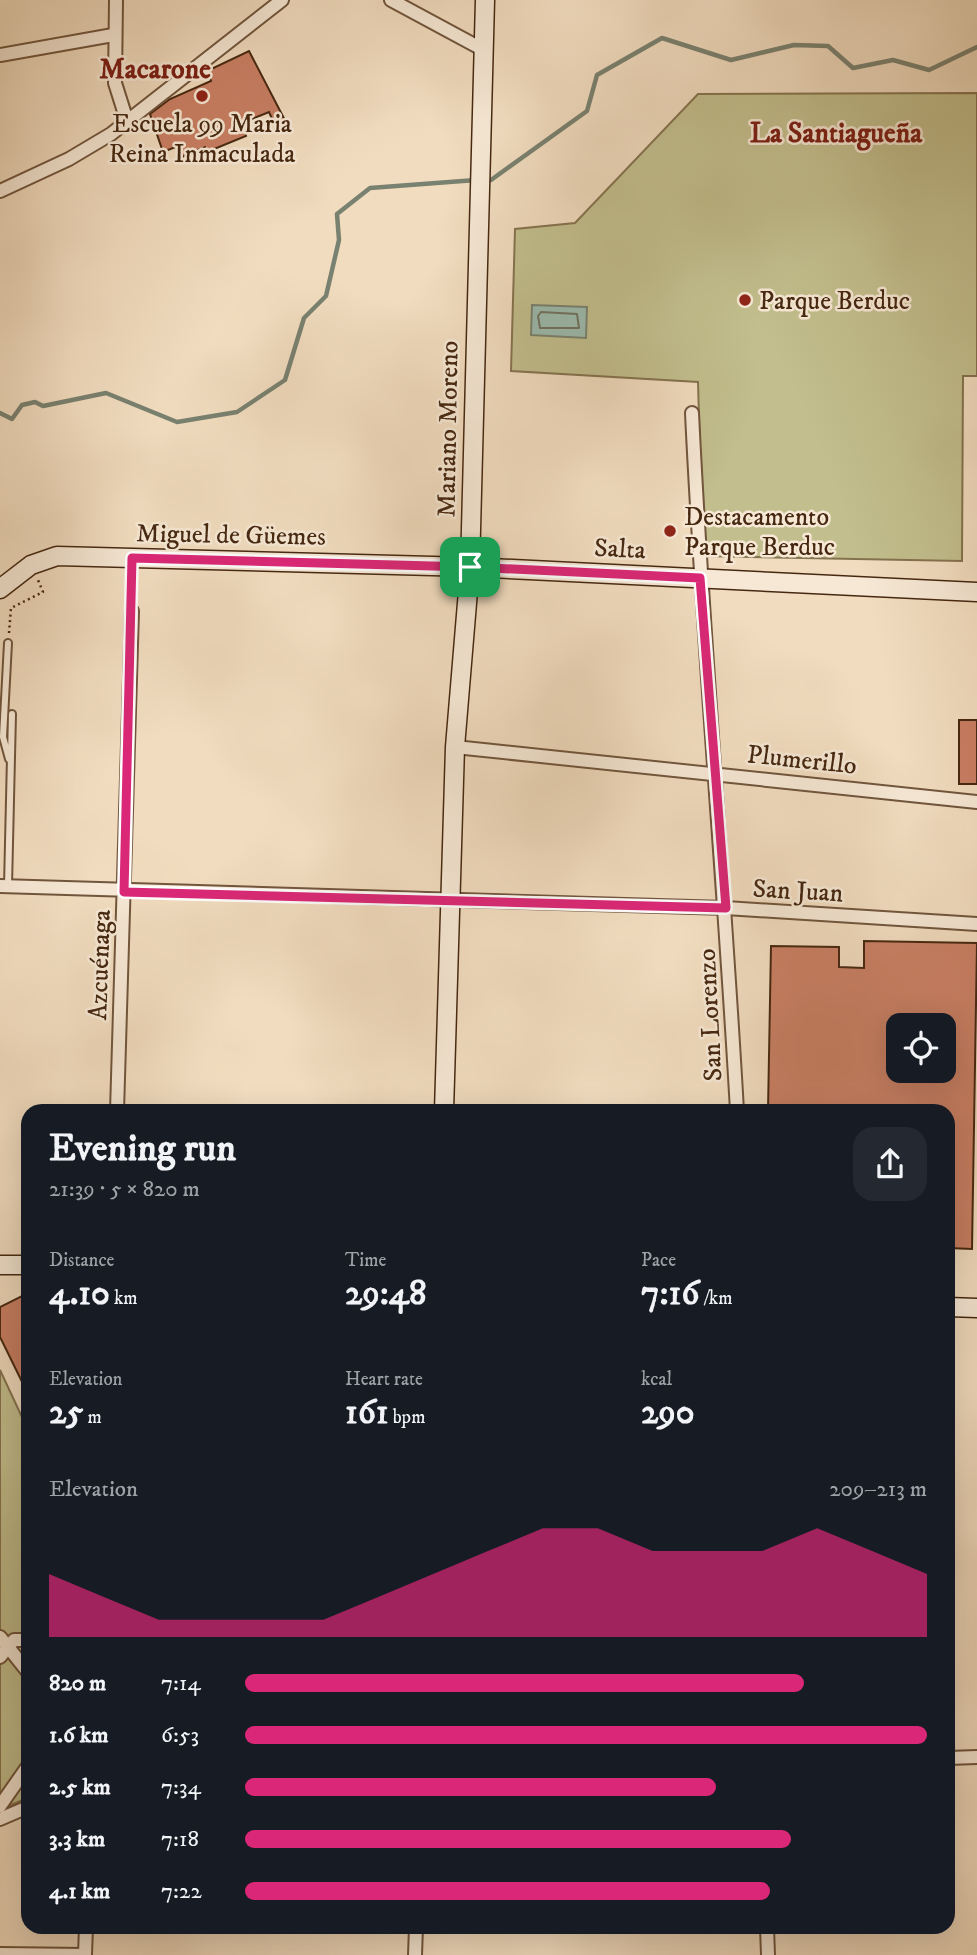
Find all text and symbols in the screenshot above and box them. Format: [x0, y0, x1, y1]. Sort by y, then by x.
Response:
district label: Macarone [99, 52, 211, 87]
marker: Escuela 99 Maria Reina Inmaculada [194, 88, 210, 104]
place label: Escuela 99 Maria Reina Inmaculada [109, 108, 295, 171]
district label: La Santiagueña [750, 116, 923, 151]
place label: Parque Berduc [759, 285, 910, 318]
marker: Parque Berduc [737, 292, 753, 308]
street label: Mariano Moreno [430, 341, 467, 518]
place label: Destacamento Parque Berduc [684, 501, 835, 564]
street label: Miguel de Güemes [136, 517, 326, 554]
marker: Destacamento Parque Berduc [662, 523, 678, 539]
street label: Salta [593, 532, 647, 567]
pin [440, 537, 500, 597]
icon: arrive [451, 548, 489, 586]
street label: Plumerillo [745, 738, 858, 783]
street label: San Juan [752, 873, 845, 910]
street label: Azcuénaga [82, 909, 119, 1021]
street label: San Lorenzo [691, 948, 730, 1082]
map controls [886, 1013, 956, 1083]
button: locate [886, 1013, 956, 1083]
text: Evening run [49, 1125, 236, 1173]
button: share [853, 1127, 927, 1201]
text: 21:39 · 5 × 820 m [49, 1175, 200, 1204]
text: Distance [49, 1249, 114, 1272]
text: Time [345, 1249, 386, 1272]
text: Pace [641, 1249, 676, 1272]
text: 4.10 [49, 1272, 110, 1316]
text: 29:48 [345, 1272, 426, 1316]
text: 7:16 [641, 1272, 700, 1316]
text: km [110, 1287, 138, 1310]
text: /km [700, 1287, 732, 1310]
text: Elevation [49, 1368, 123, 1391]
text: Heart rate [345, 1368, 423, 1391]
text: kcal [641, 1368, 672, 1391]
text: 25 [49, 1391, 83, 1435]
text: 161 [345, 1391, 389, 1435]
text: 290 [641, 1391, 695, 1435]
text: m [83, 1406, 102, 1429]
text: bpm [389, 1406, 425, 1429]
text: Elevation [49, 1475, 138, 1504]
text: 209–213 m [829, 1475, 927, 1504]
text: 820 m [49, 1669, 106, 1698]
text: 7:14 [161, 1669, 201, 1698]
text: 1.6 km [49, 1721, 108, 1750]
text: 6:53 [161, 1721, 199, 1750]
text: 2.5 km [49, 1773, 111, 1802]
text: 7:34 [161, 1773, 201, 1802]
text: 3.3 km [49, 1825, 105, 1854]
text: 7:18 [161, 1825, 199, 1854]
text: 4.1 km [49, 1877, 110, 1906]
text: 7:22 [161, 1877, 202, 1906]

